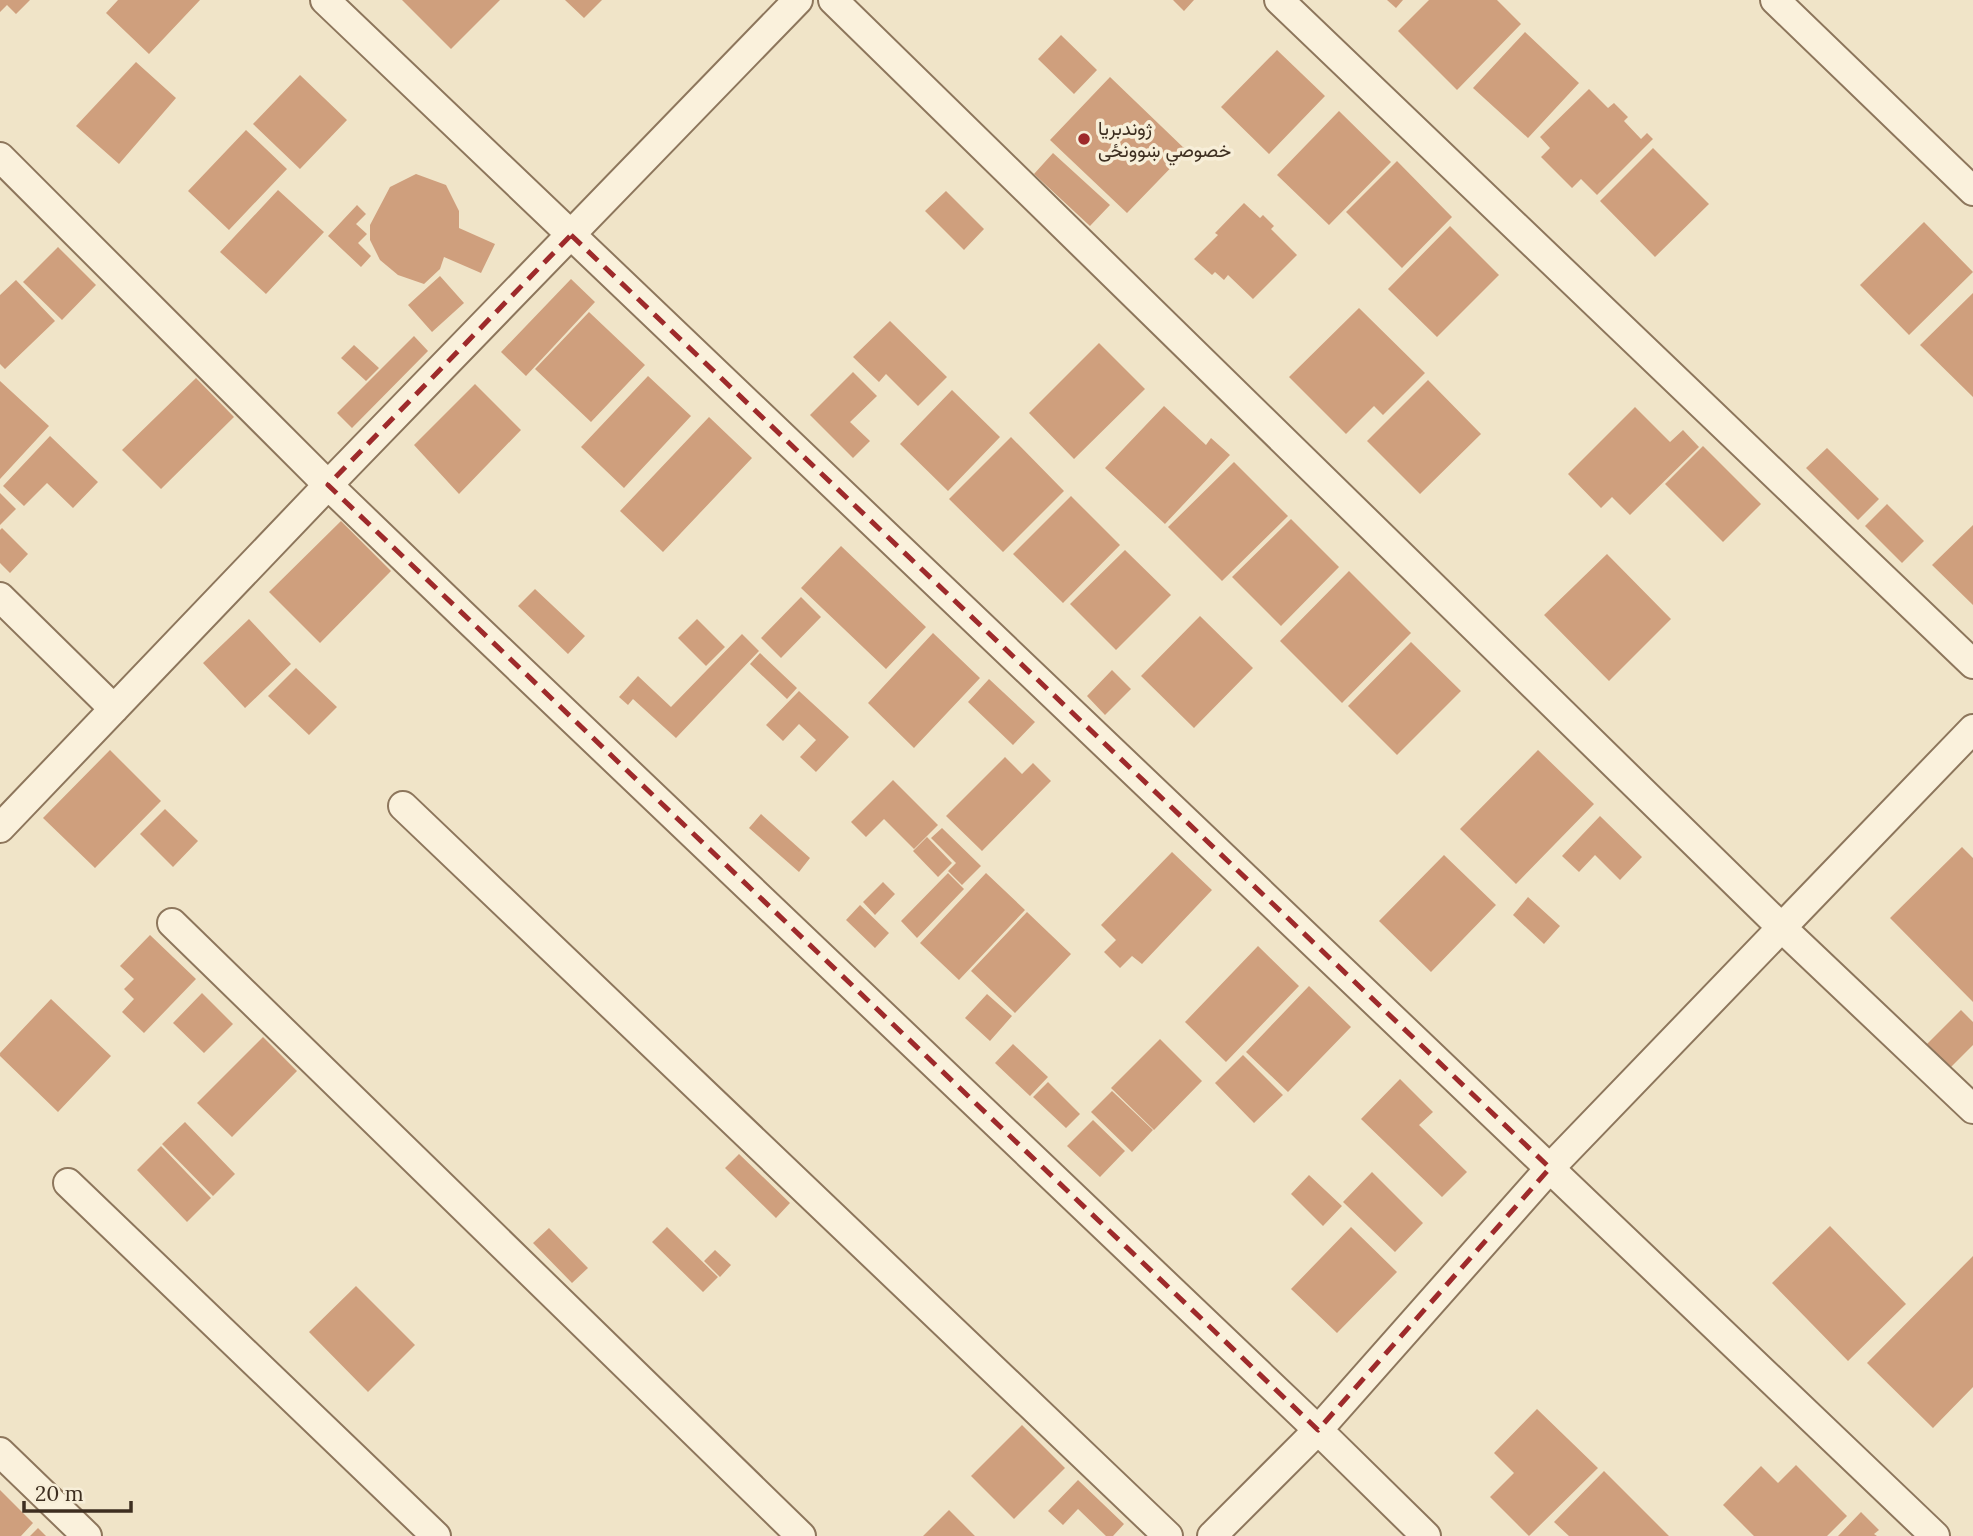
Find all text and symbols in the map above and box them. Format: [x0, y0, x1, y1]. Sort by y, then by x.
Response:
place label: ژوندبریا خصوصي ښوونځی [1098, 116, 1231, 166]
marker: ژوندبریا خصوصي ښوونځی [1076, 131, 1092, 147]
scale bar [24, 1470, 131, 1514]
text: 20 m [35, 1480, 84, 1507]

